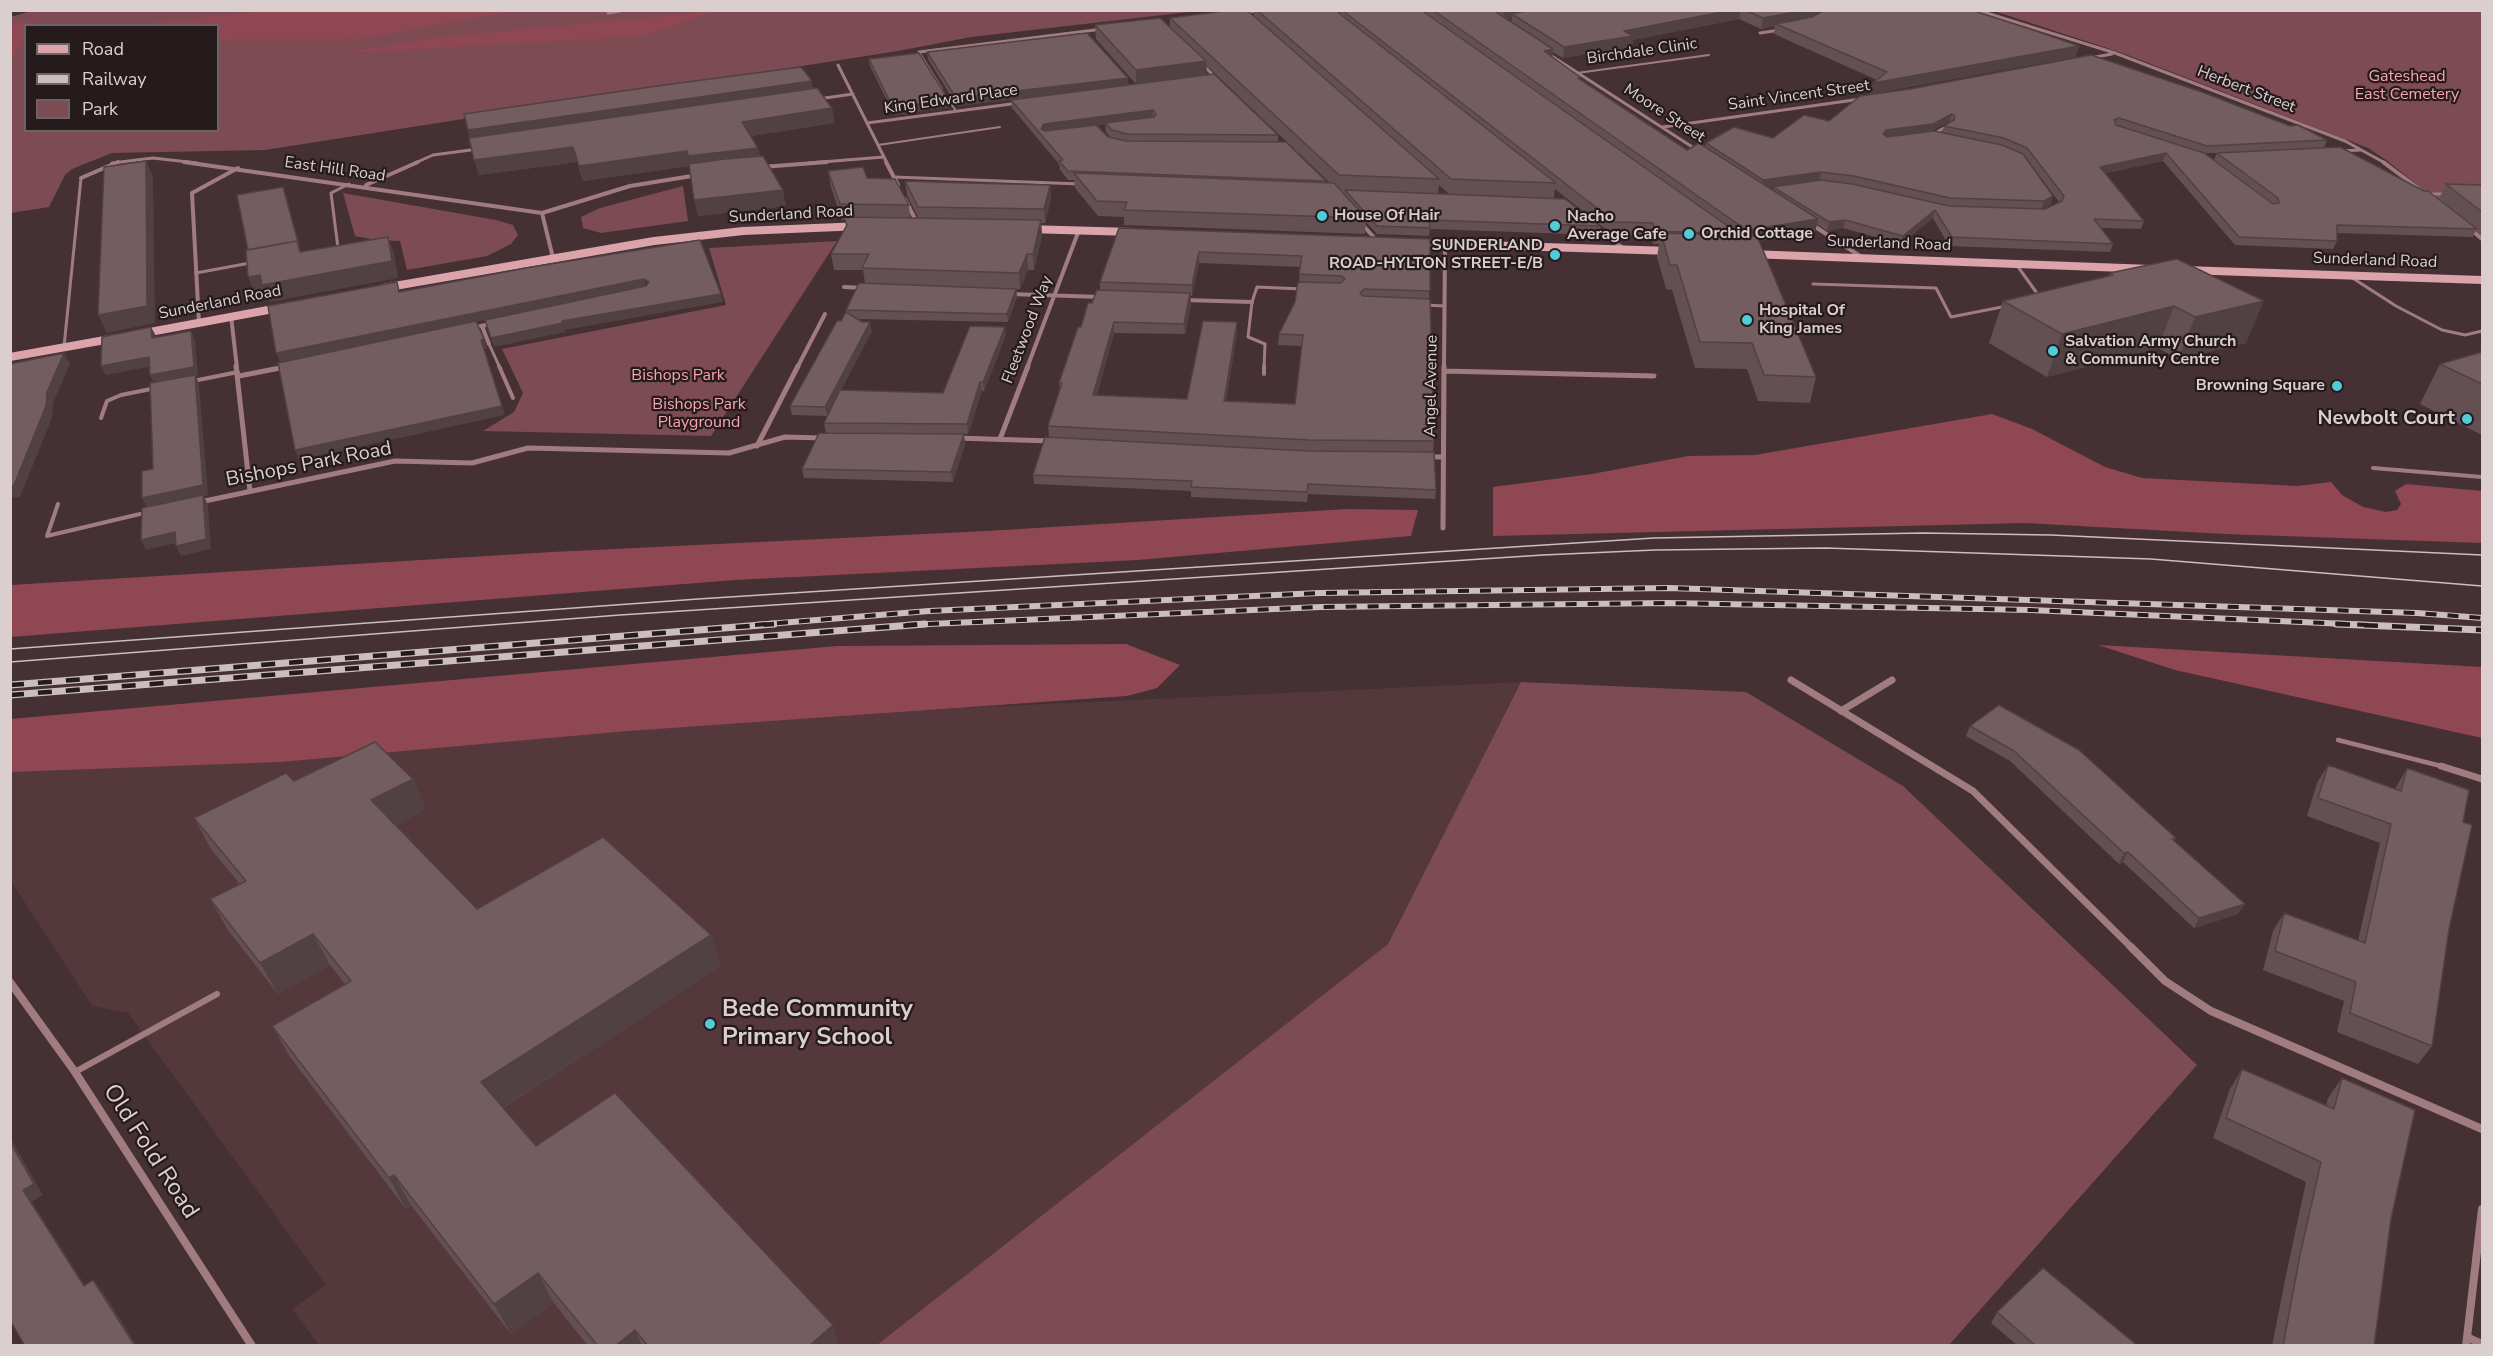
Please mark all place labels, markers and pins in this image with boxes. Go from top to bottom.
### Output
place label: House Of Hair [1334,206,1440,226]
place label: Nacho Average Cafe [1567,207,1667,245]
marker: House Of Hair [1315,209,1329,223]
marker: Nacho Average Cafe [1548,219,1562,233]
place label: Orchid Cottage [1701,224,1813,244]
marker: Orchid Cottage [1682,227,1696,241]
place label: SUNDERLAND ROAD-HYLTON STREET-E/B [1329,236,1543,274]
marker: SUNDERLAND ROAD-HYLTON STREET-E/B [1548,248,1562,262]
place label: Hospital Of King James [1759,301,1845,339]
marker: Hospital Of King James [1740,313,1754,327]
place label: Salvation Army Church & Community Centre [2065,332,2236,370]
marker: Salvation Army Church & Community Centre [2046,344,2060,358]
place label: Browning Square [2196,376,2325,396]
marker: Browning Square [2330,379,2344,393]
place label: Newbolt Court [2318,407,2455,431]
marker: Newbolt Court [2460,412,2474,426]
place label: Bede Community Primary School [722,996,913,1052]
marker: Bede Community Primary School [703,1017,717,1031]

